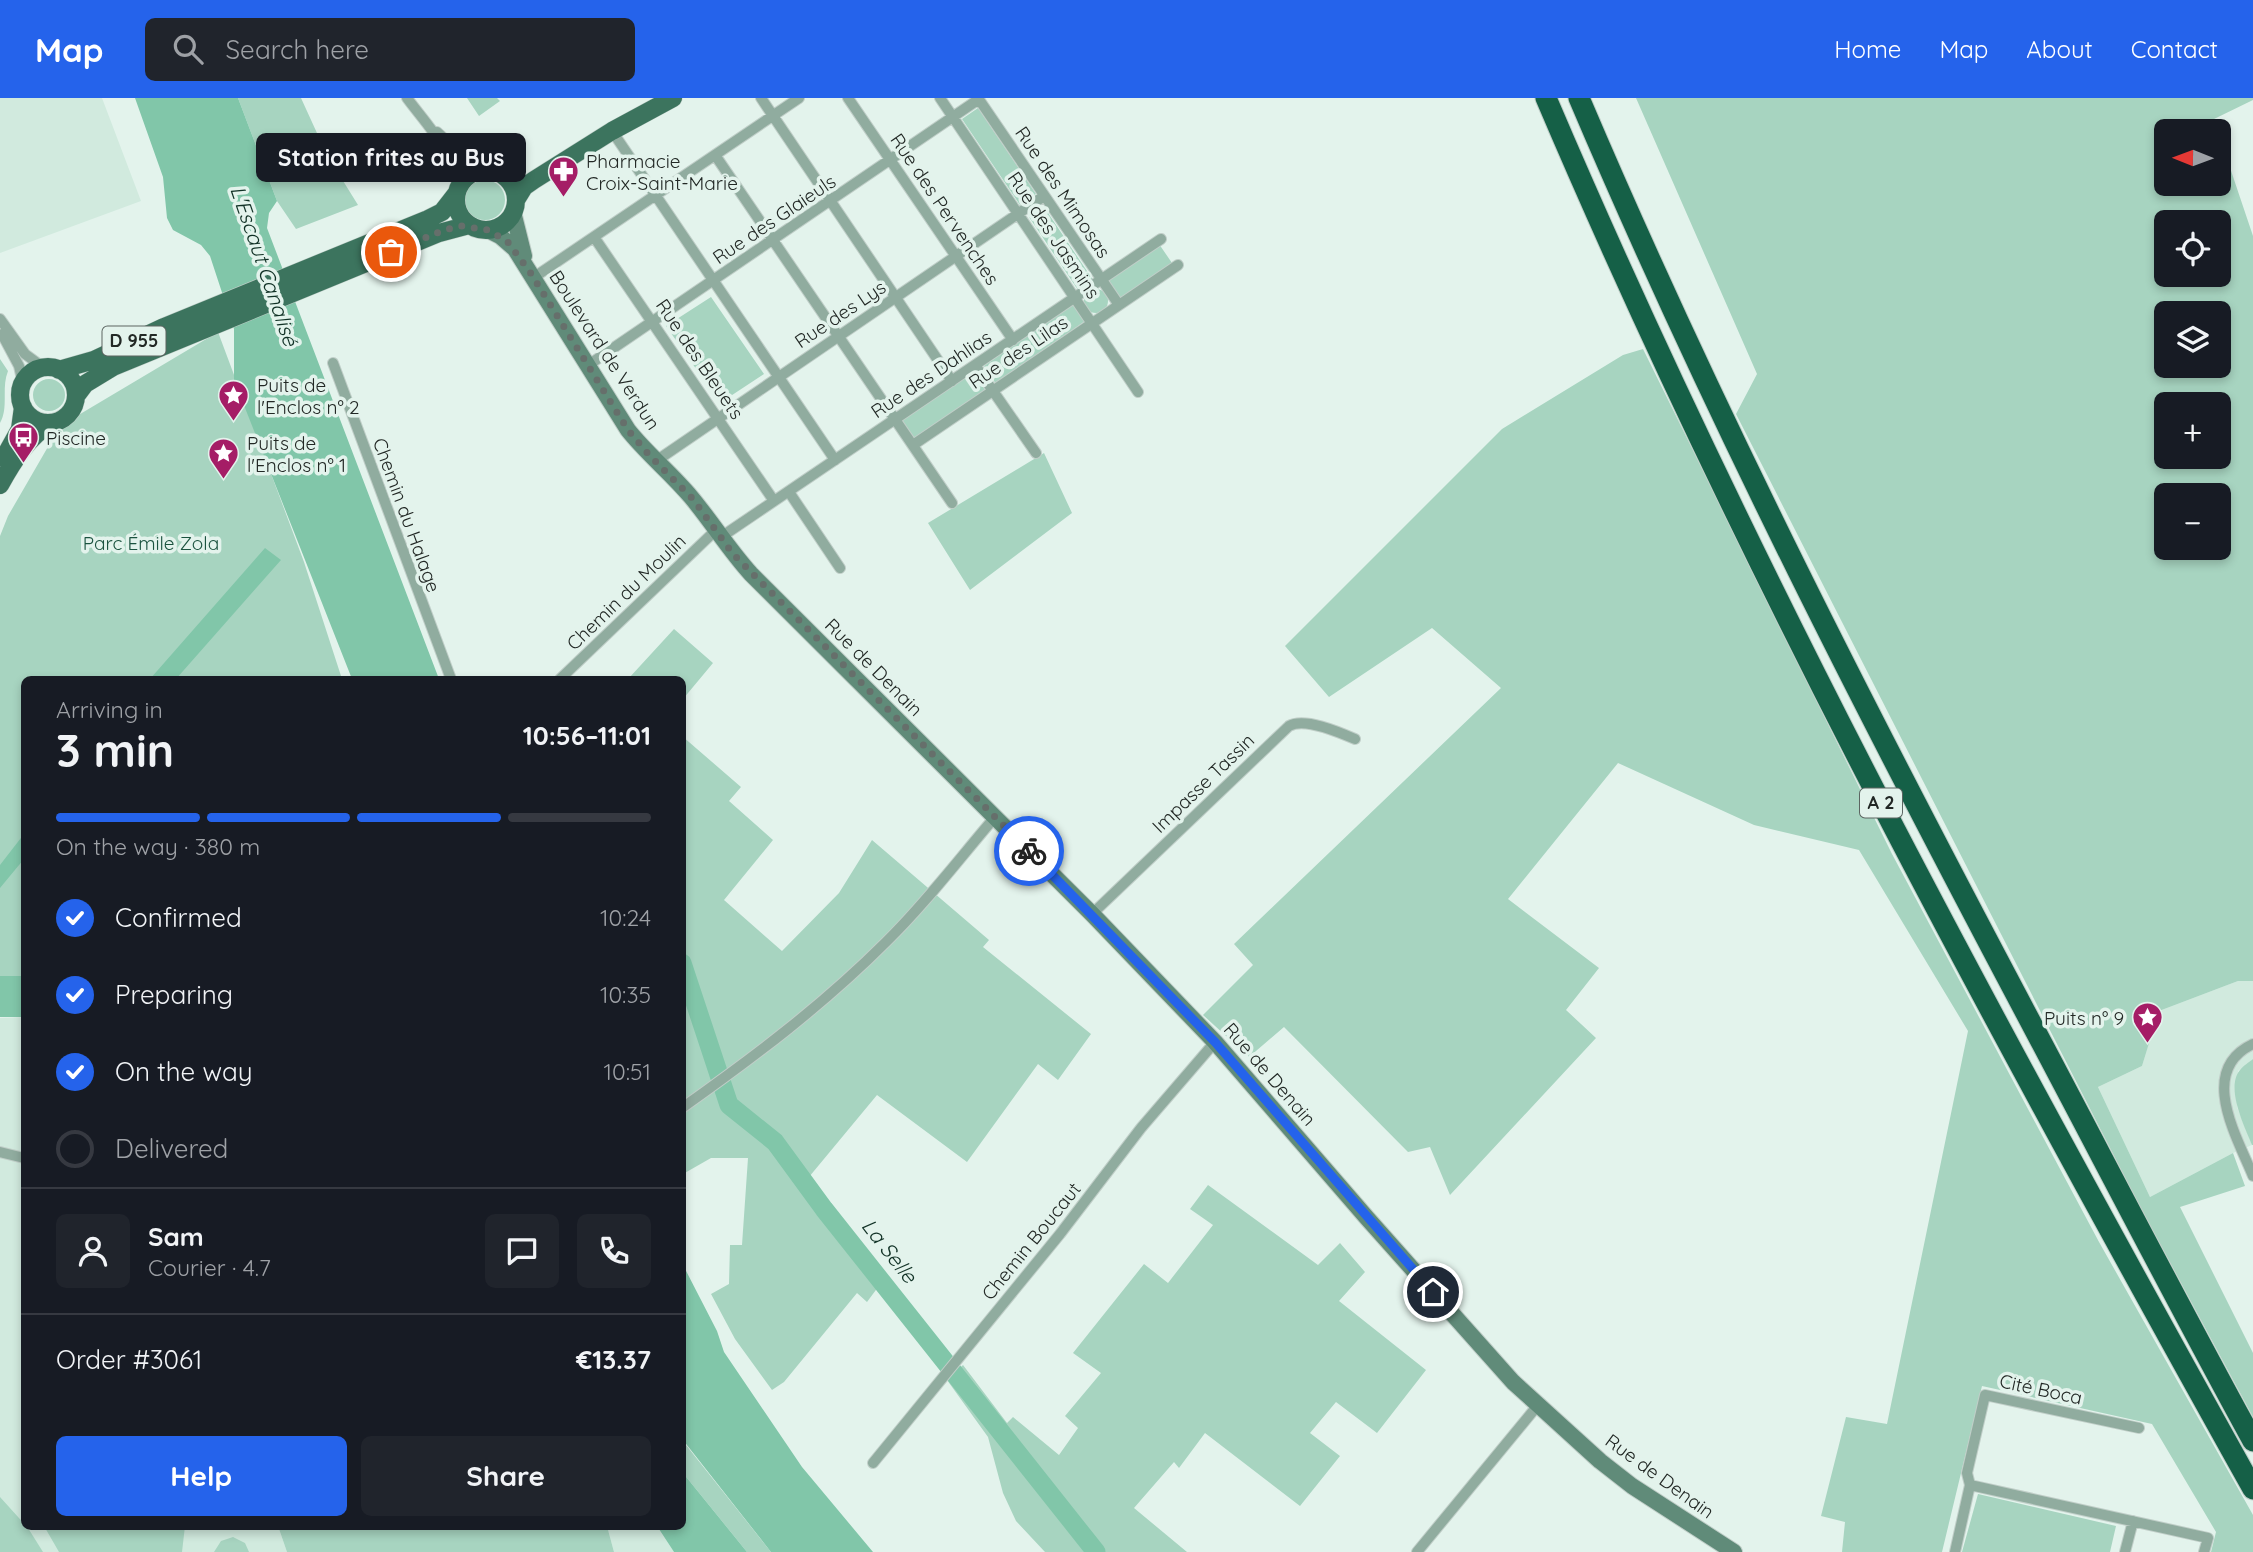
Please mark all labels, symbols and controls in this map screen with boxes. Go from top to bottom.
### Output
search box [145,18,635,81]
text: Map [35,29,103,70]
icon: search [169,30,207,68]
text: Search here [225,33,369,66]
text: Home [1834,34,1901,64]
text: Map [1939,34,1988,64]
text: About [2026,34,2093,64]
text: Contact [2131,34,2218,64]
north arrow [2154,119,2231,196]
map controls [2154,119,2231,560]
street label: Rue des Mimosas [1010,122,1116,262]
street label: Rue des Pervenches [885,129,1005,289]
callout: Station frites au Bus [256,133,526,182]
text: Station frites au Bus [278,143,504,172]
place label: Pharmacie Croix-Saint-Marie [586,149,738,195]
pharmacy icon: Pharmacie Croix-Saint-Marie [546,155,580,199]
street label: Rue des Jasmins [1003,167,1105,303]
street label: Rue des Glaieuls [708,169,840,269]
water label: L'Escaut Canalisé [225,182,305,350]
button: locate [2154,210,2231,287]
pin [361,222,421,282]
icon: bag [372,233,410,271]
street label: Boulevard de Verdun [544,266,666,434]
street label: Rue des Lys [790,275,890,353]
street label: Rue des Bleuets [651,294,749,424]
button: layers [2154,301,2231,378]
street label: Rue des Lilas [964,310,1072,394]
street label: Rue des Dahlias [866,325,996,423]
road number: D 955 [102,327,166,356]
place label: Puits de l'Enclos n° 2 [257,373,359,419]
place icon: Puits de l'Enclos n° 2 [217,379,251,423]
button: + [2154,392,2231,469]
bus stop icon: Piscine [6,421,40,465]
place label: Piscine [46,426,106,450]
place label: Puits de l'Enclos n° 1 [247,431,346,477]
street label: Chemin du Halage [368,434,446,596]
place icon: Puits de l'Enclos n° 1 [207,437,241,481]
button: − [2154,483,2231,560]
street label: Chemin du Moulin [561,529,691,655]
park label: Parc Émile Zola [83,531,219,555]
street label: Rue de Denain [820,613,928,721]
text: Arriving in [56,695,163,724]
text: 10:56–11:01 [523,719,651,752]
text: 3 min [56,721,174,779]
street label: Impasse Tassin [1147,728,1259,838]
road number: A 2 [1860,788,1902,818]
courier [994,816,1064,886]
text: On the way · 380 m [56,832,260,861]
icon: bike [1010,832,1048,870]
icon: check [56,899,94,937]
text: Confirmed [115,901,242,934]
text: 10:24 [600,903,651,932]
icon: check [56,976,94,1014]
text: Preparing [115,978,233,1011]
text: 10:35 [600,980,651,1009]
place icon: Puits n° 9 [2130,1001,2164,1045]
place label: Puits n° 9 [2044,1006,2124,1030]
street label: Rue de Denain [1219,1018,1321,1130]
icon: check [56,1053,94,1091]
text: On the way [115,1055,253,1088]
text: 10:51 [603,1057,651,1086]
text: Delivered [115,1132,228,1165]
street label: Chemin Boucaut [976,1177,1086,1305]
water label: La Selle [857,1213,924,1289]
button: person [56,1214,130,1288]
button: chat [485,1214,559,1288]
button: phone [577,1214,651,1288]
text: Sam [148,1220,204,1253]
text: Courier · 4.7 [148,1253,271,1282]
pin [1403,1262,1463,1322]
icon: home [1414,1273,1452,1311]
text: Order #3061 [56,1343,202,1376]
text: €13.37 [576,1343,651,1376]
street label: Cité Boca [1997,1369,2085,1409]
street label: Rue de Denain [1601,1428,1719,1524]
button: Help [56,1436,347,1516]
button: Share [361,1436,651,1516]

